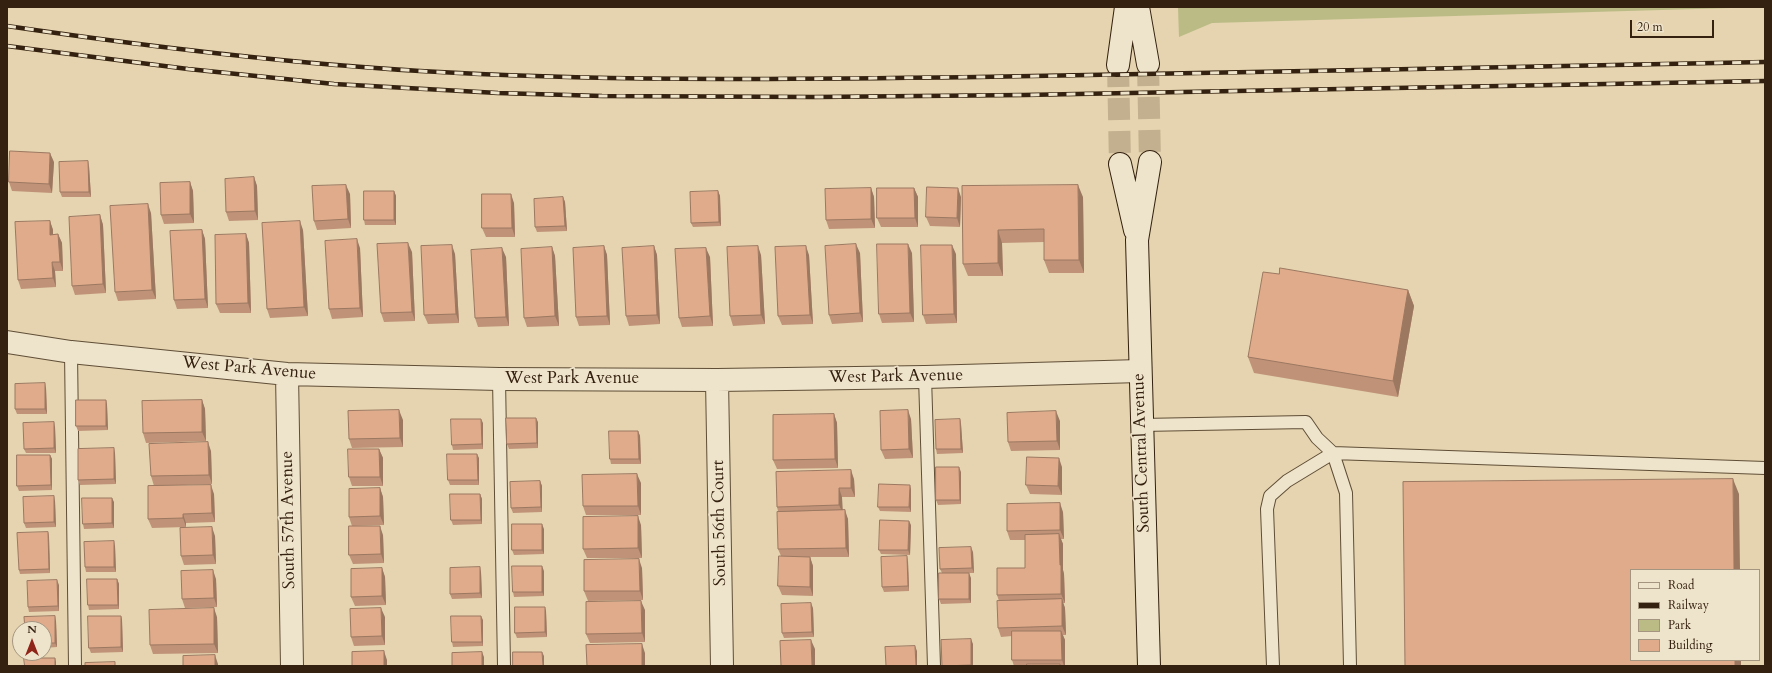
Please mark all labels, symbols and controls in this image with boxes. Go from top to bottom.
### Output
scale bar [1632,12,1716,38]
text: 20 m [1637,19,1663,35]
street label: West Park Avenue [181,353,317,385]
street label: West Park Avenue [829,366,963,388]
street label: West Park Avenue [505,369,639,389]
street label: South Central Avenue [1129,373,1155,533]
street label: South 57th Avenue [278,451,300,589]
street label: South 56th Court [709,460,731,586]
legend [1630,569,1760,661]
text: Road [1668,577,1694,593]
text: Railway [1668,597,1709,613]
text: Park [1668,617,1691,633]
north arrow [12,621,52,661]
text: N [27,622,37,637]
text: Building [1668,637,1712,653]

